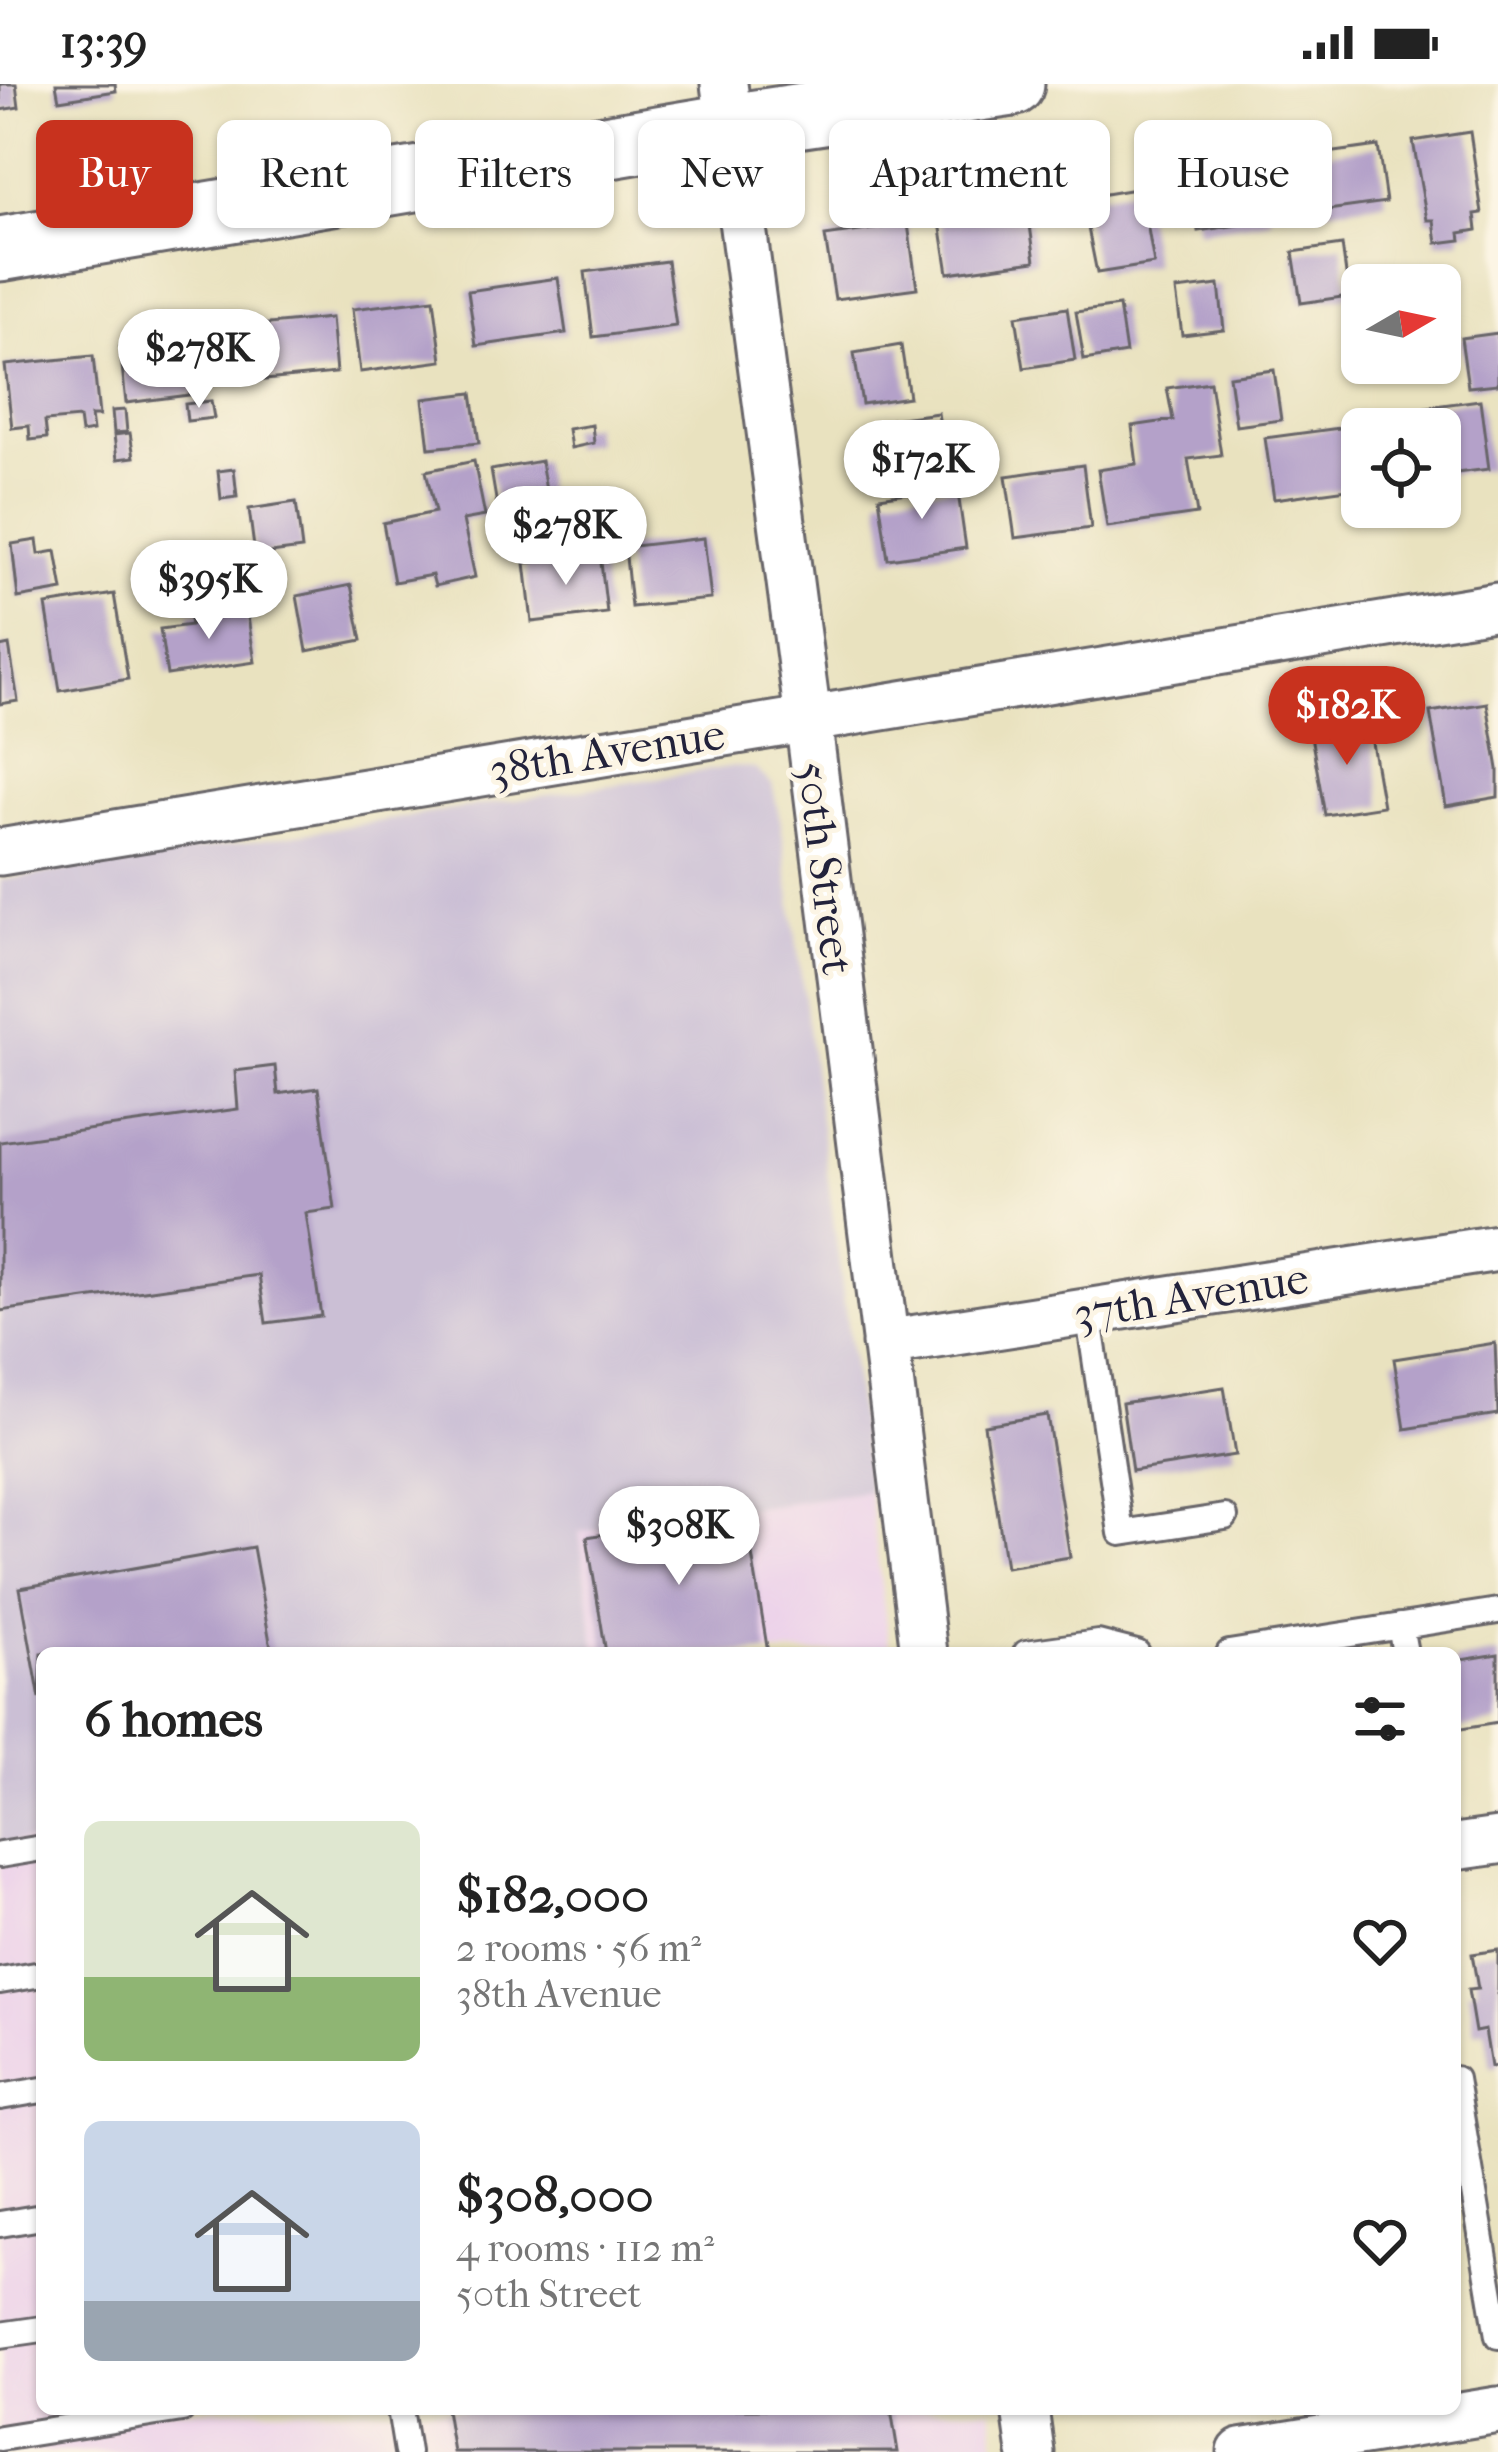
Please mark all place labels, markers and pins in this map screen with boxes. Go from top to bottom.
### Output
pin: $278K [115,309,283,411]
pin: $172K [838,420,1006,522]
pin: $278K [482,486,650,588]
pin: $395K [125,540,293,642]
pin: $182K [1263,666,1431,768]
pin: $308K [595,1486,763,1588]

